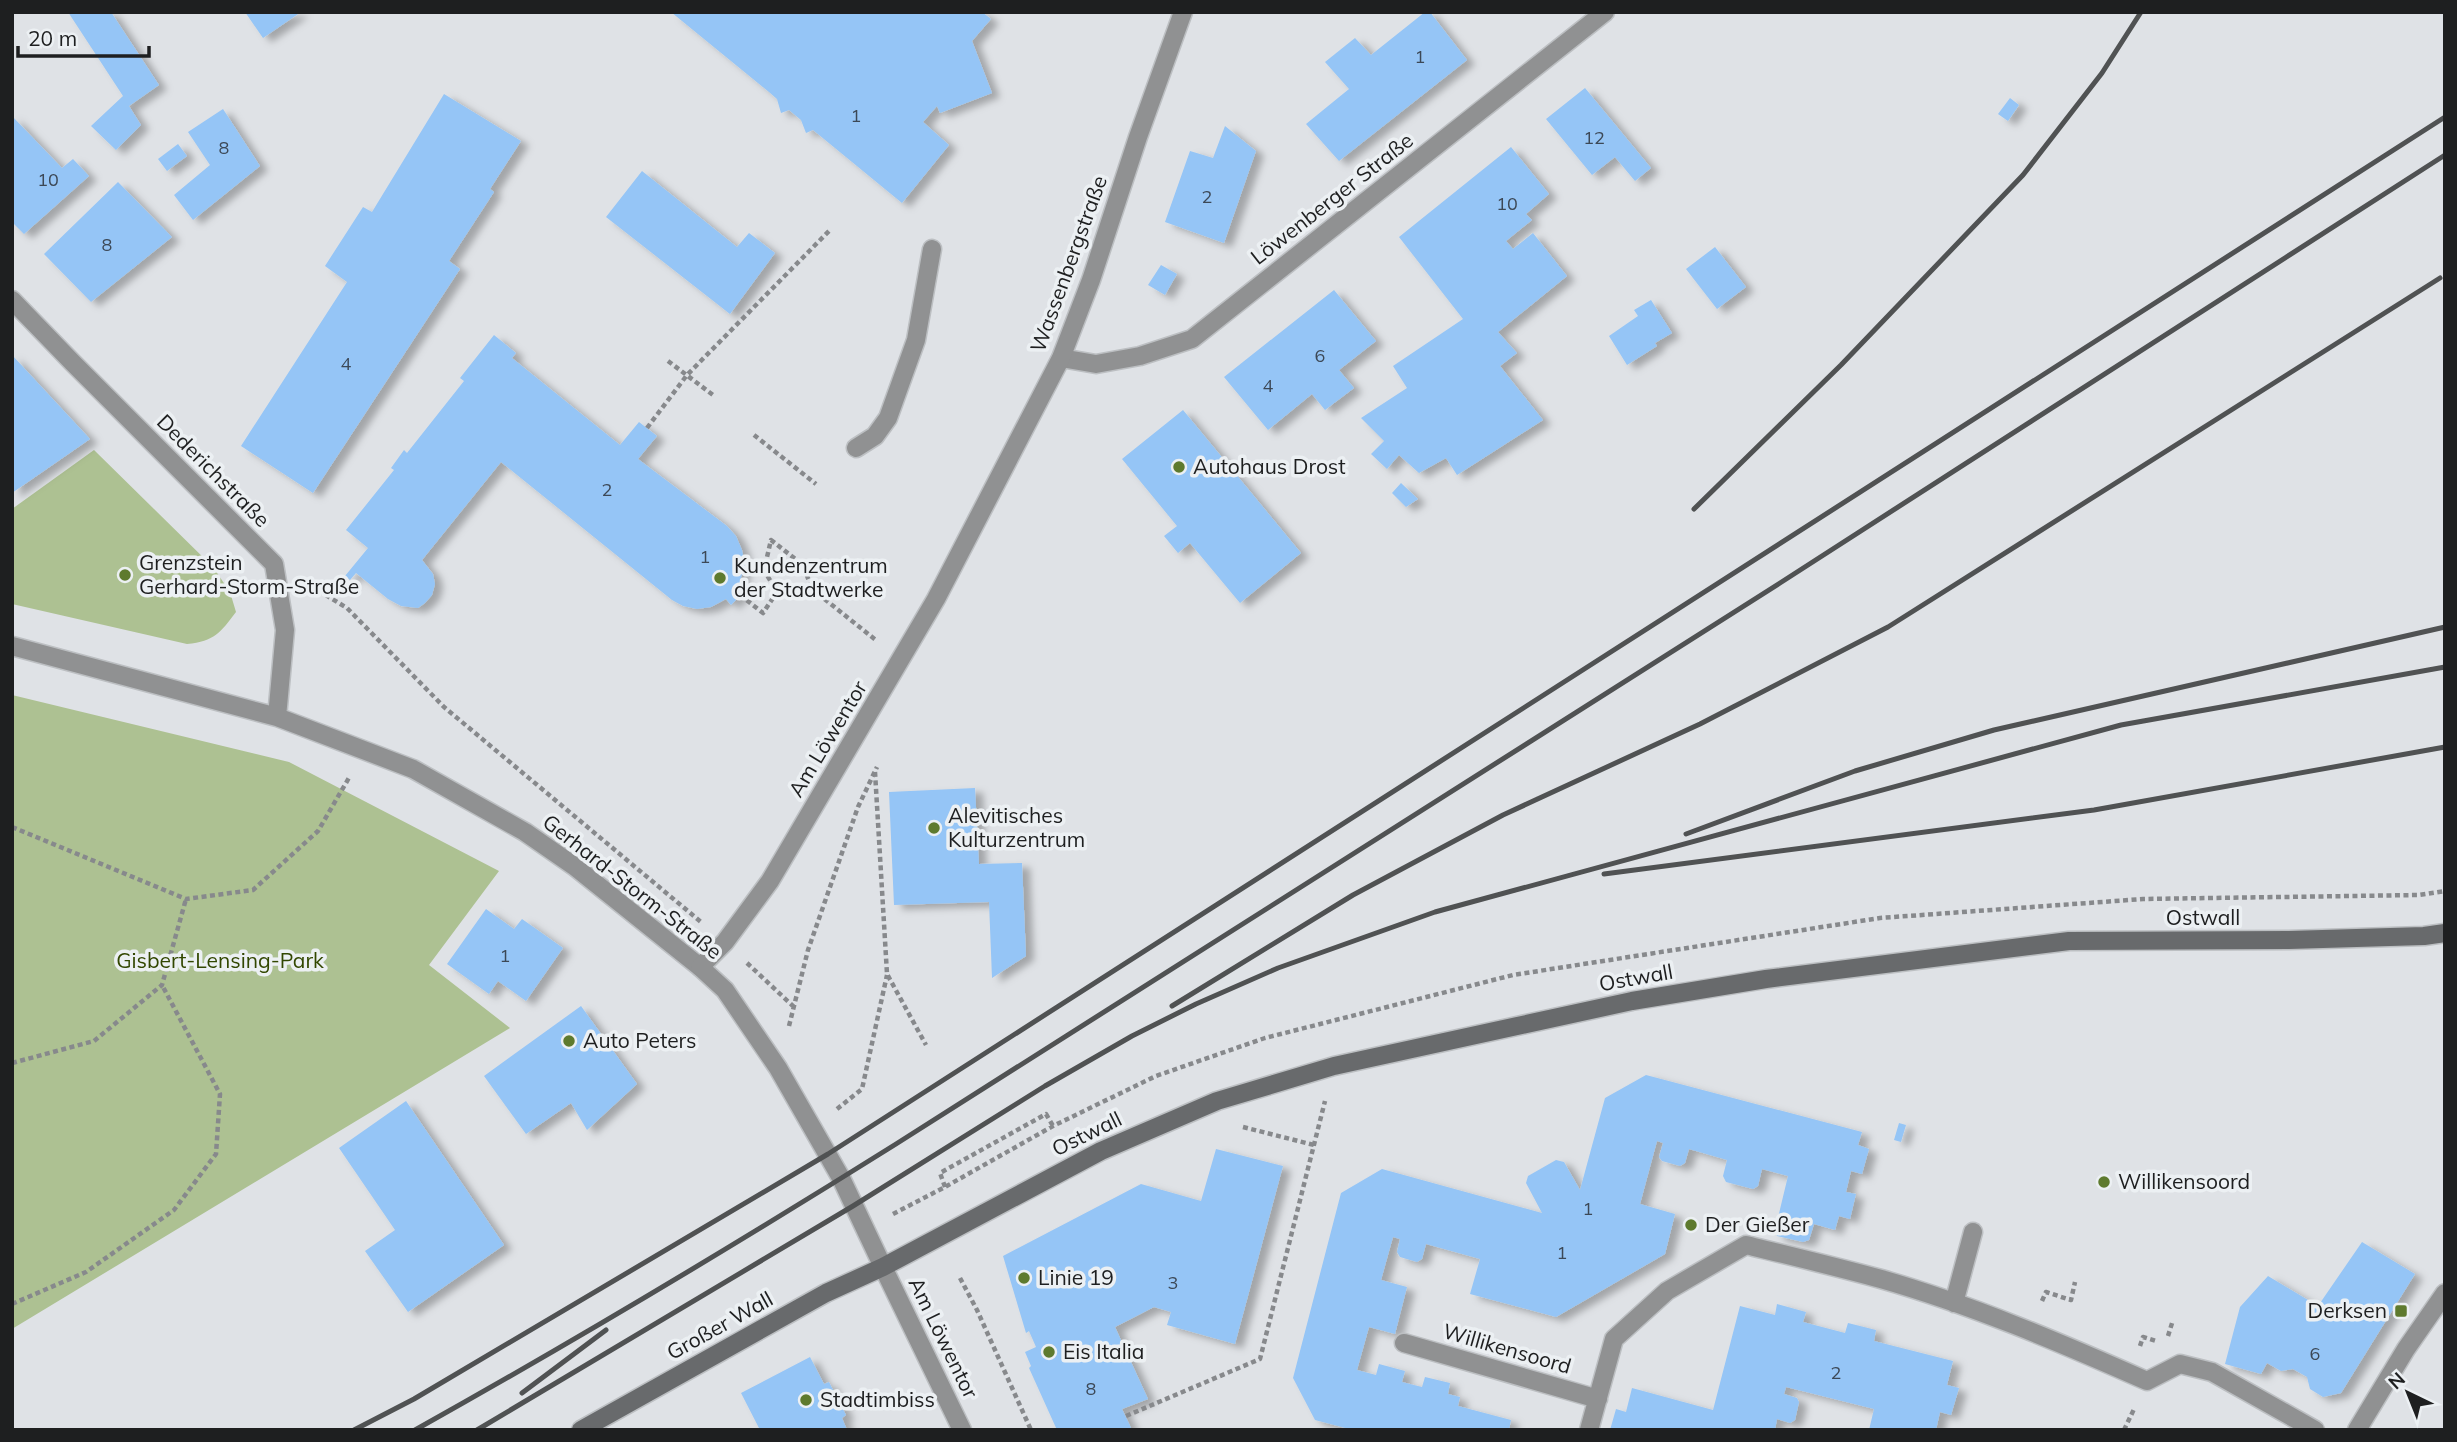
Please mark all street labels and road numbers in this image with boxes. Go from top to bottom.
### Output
street label: Löwenberger Straße [1245,127,1418,270]
street label: Wassenbergstraße [1024,172,1112,356]
street label: Dederichstraße [152,408,276,532]
street label: Am Löwentor [782,675,872,801]
street label: Gerhard-Storm-Straße [538,808,727,964]
street label: Ostwall [2166,904,2240,930]
street label: Ostwall [1597,958,1675,996]
street label: Ostwall [1047,1105,1126,1161]
street label: Am Löwentor [903,1273,985,1403]
street label: Großer Wall [662,1285,777,1365]
street label: Willikensoord [1440,1317,1574,1379]

